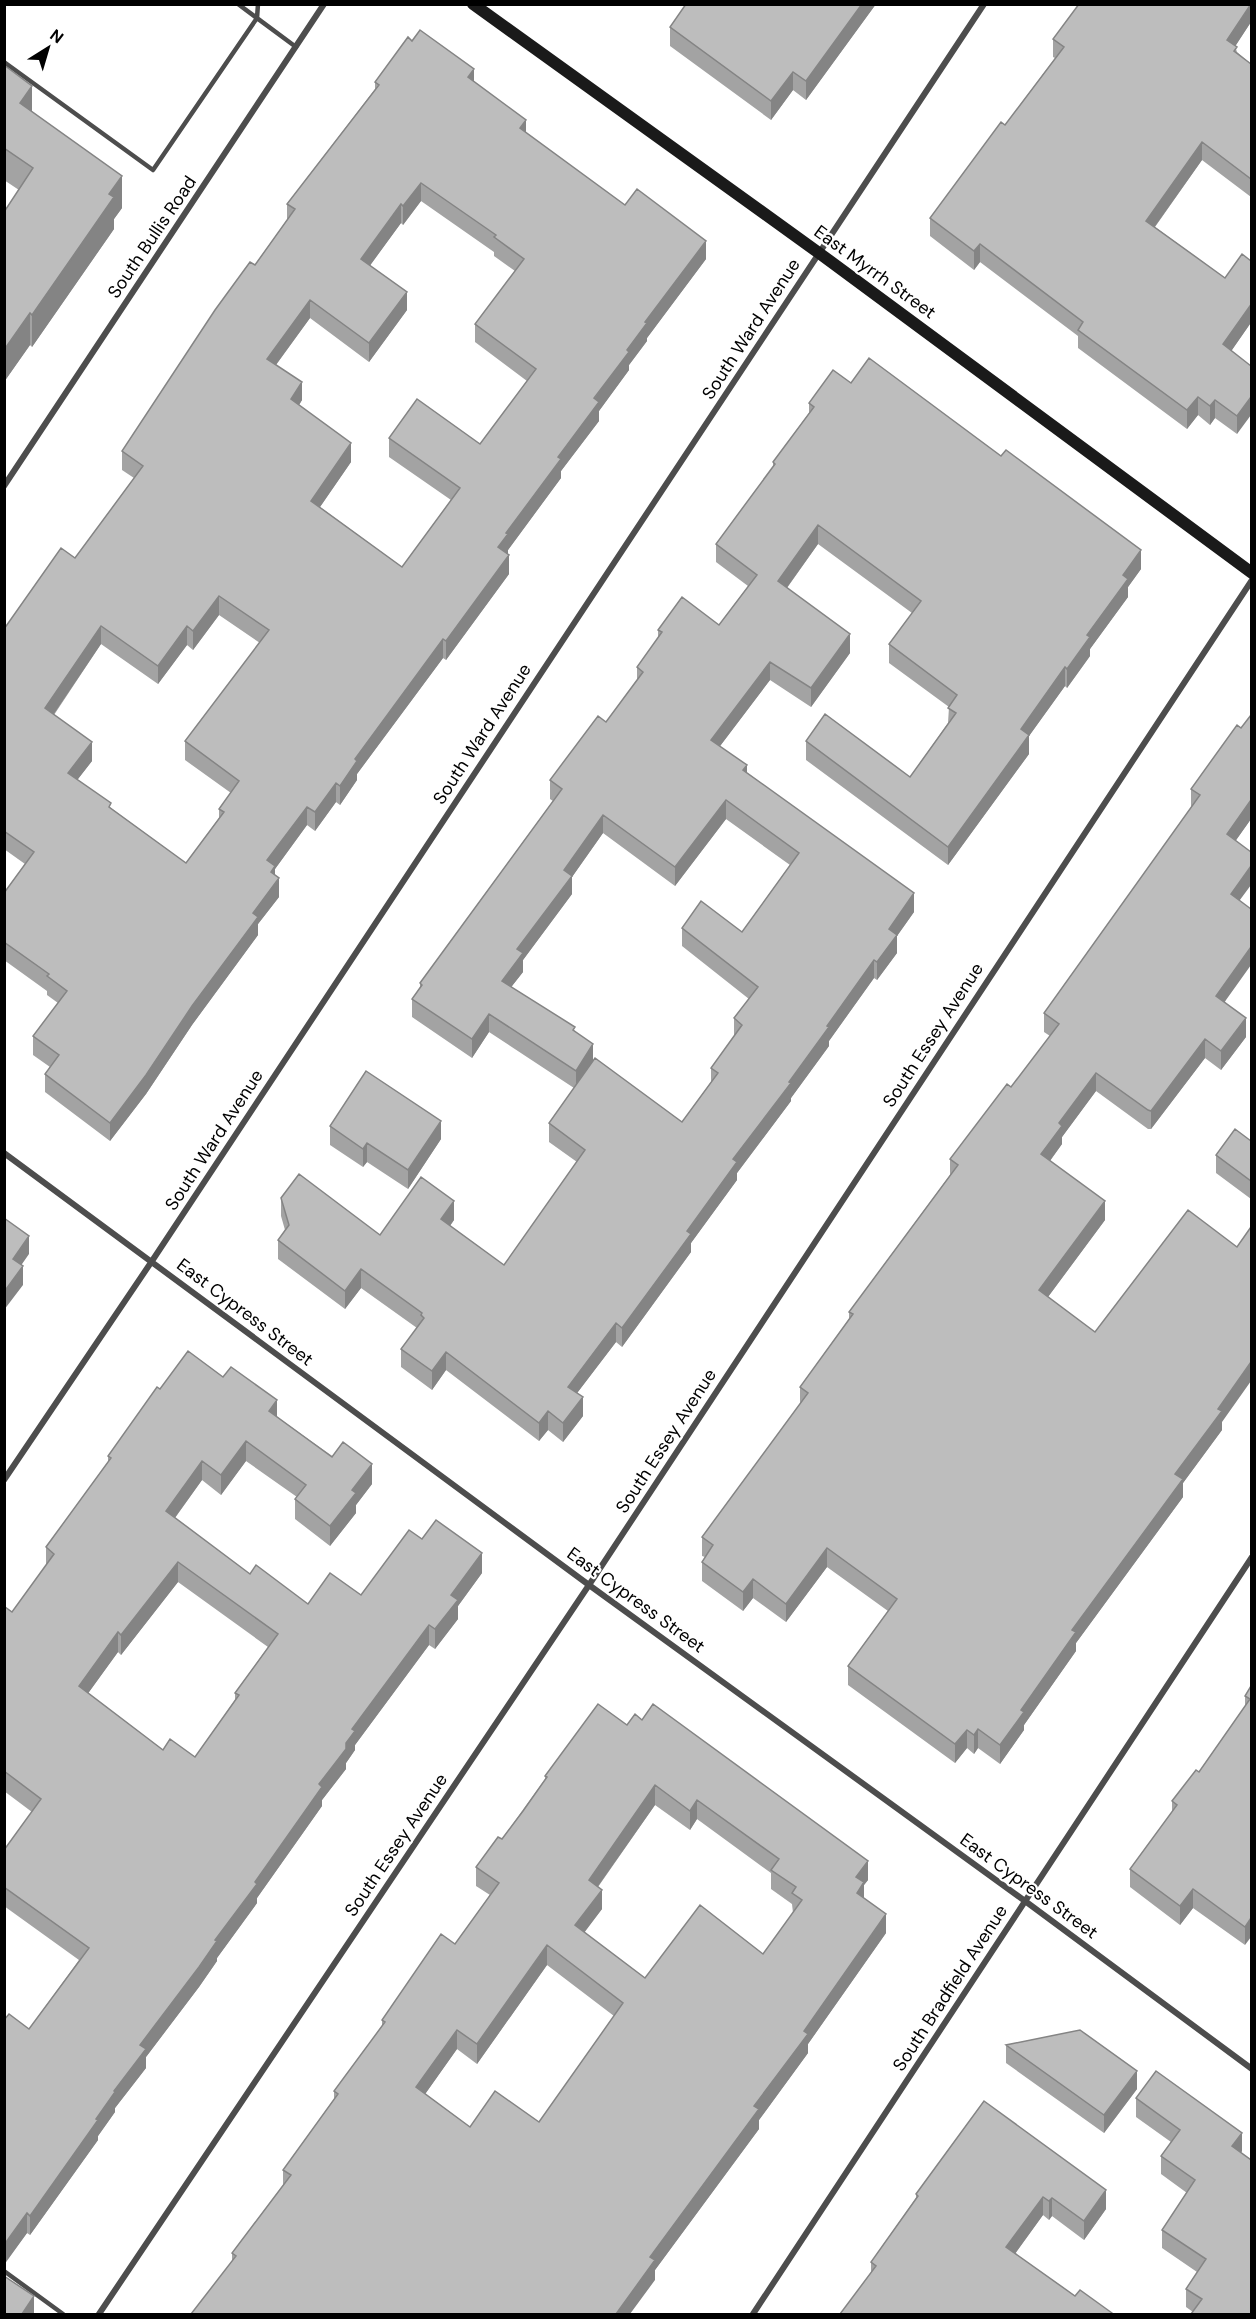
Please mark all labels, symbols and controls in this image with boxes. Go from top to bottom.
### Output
north arrow [18,18,78,78]
text: N [46,25,68,48]
street label: South Bullis Road [102,171,202,303]
street label: East Myrrh Street [809,220,941,324]
street label: South Ward Avenue [696,254,806,404]
street label: South Ward Avenue [427,659,537,809]
street label: South Essey Avenue [877,958,989,1112]
street label: South Ward Avenue [159,1065,269,1215]
street label: East Cypress Street [172,1253,318,1371]
street label: South Essey Avenue [610,1364,722,1518]
street label: East Cypress Street [562,1542,710,1658]
street label: South Essey Avenue [339,1769,453,1921]
street label: East Cypress Street [955,1828,1103,1944]
street label: South Bradfield Avenue [887,1900,1013,2076]

